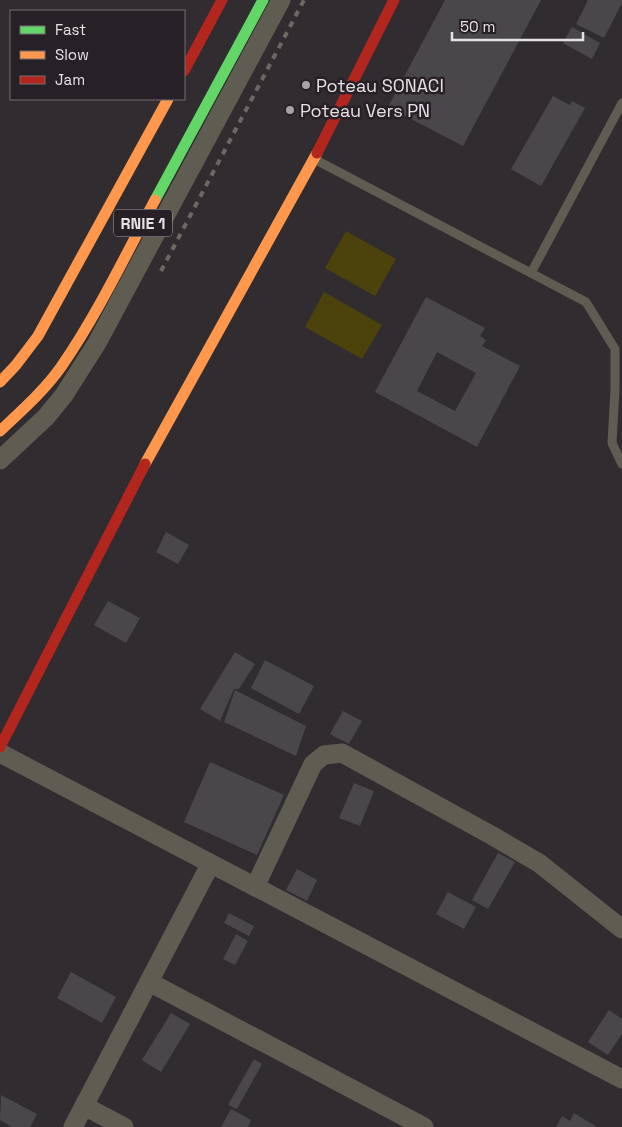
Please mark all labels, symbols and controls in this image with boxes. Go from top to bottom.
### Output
legend [10,10,185,100]
scale bar [452,10,583,42]
text: 50 m [460,17,495,36]
text: Fast [55,20,86,39]
text: Slow [55,45,89,64]
text: Jam [55,70,85,89]
place label: Poteau SONACI [316,74,444,97]
marker: Poteau SONACI [300,79,312,91]
place label: Poteau Vers PN [300,99,430,122]
marker: Poteau Vers PN [284,104,296,116]
road number: RNIE 1 [114,210,172,237]

